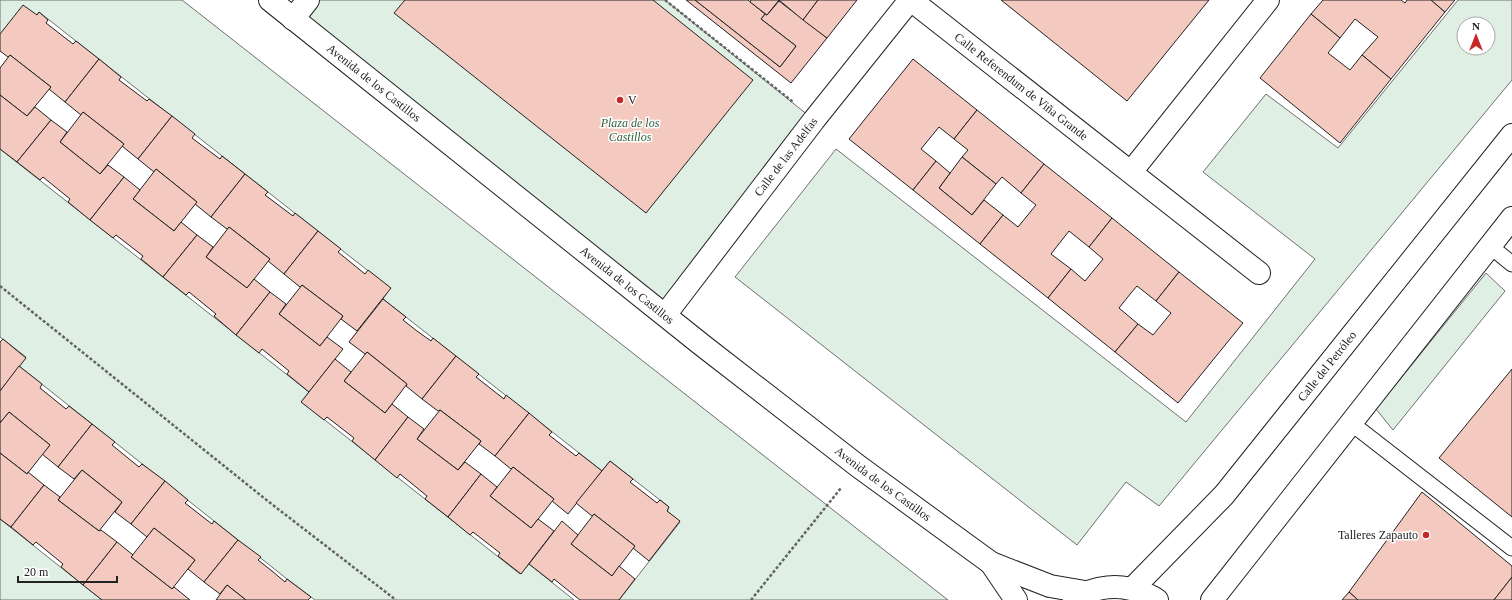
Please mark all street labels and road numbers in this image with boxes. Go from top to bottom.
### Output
street label: Calle Referendum de Viña Grande [952,30,1091,143]
street label: Avenida de los Castillos [324,41,424,125]
street label: Calle de las Adelfas [751,114,821,199]
street label: Avenida de los Castillos [577,243,677,327]
street label: Calle del Petróleo [1295,328,1359,404]
street label: Avenida de los Castillos [832,444,934,524]

